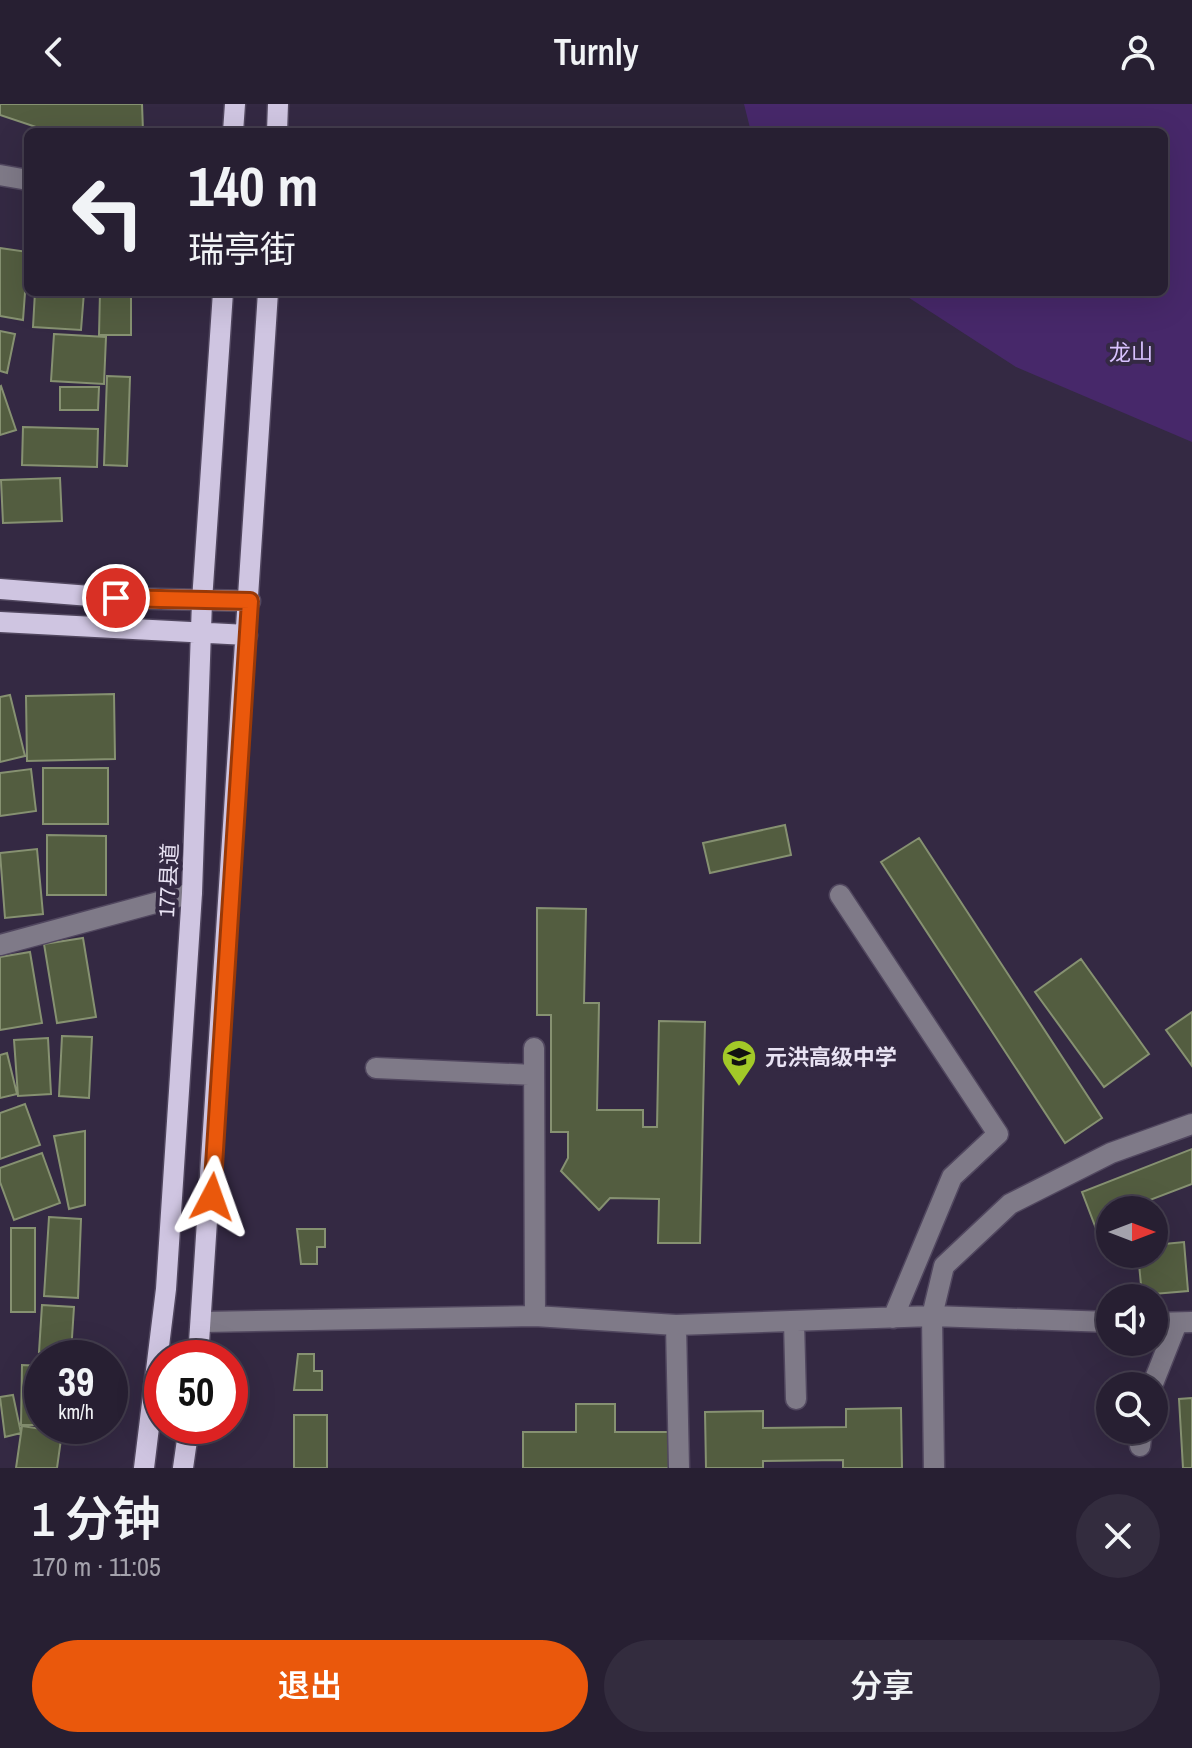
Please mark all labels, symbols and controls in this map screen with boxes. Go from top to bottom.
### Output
text: Turnly [553,28,639,76]
icon: back [32,30,76,74]
icon: person [1116,30,1160,74]
text: 140 m [188,148,318,223]
icon: left [56,160,160,264]
text: 瑞亭街 [188,225,296,273]
park label: 龙山 [1109,337,1153,367]
pin [82,564,150,632]
icon: arrive [94,576,138,620]
street label: 177县道 [151,842,185,918]
school or university icon: 元洪高级中学 [720,1038,758,1088]
place label: 元洪高级中学 [765,1042,897,1072]
position arrow [170,1155,254,1239]
north arrow [1096,1196,1168,1268]
map controls [1096,1196,1168,1444]
button: sound [1096,1284,1168,1356]
speed limit sign: 50 [144,1340,248,1444]
text: 39 [58,1355,94,1408]
button: search [1096,1372,1168,1444]
text: km/h [58,1398,94,1425]
text: 1 分钟 [32,1486,161,1551]
button: close [1076,1494,1160,1578]
text: 170 m · 11:05 [32,1549,161,1584]
button: 退出 [32,1640,588,1732]
button: 分享 [604,1640,1160,1732]

